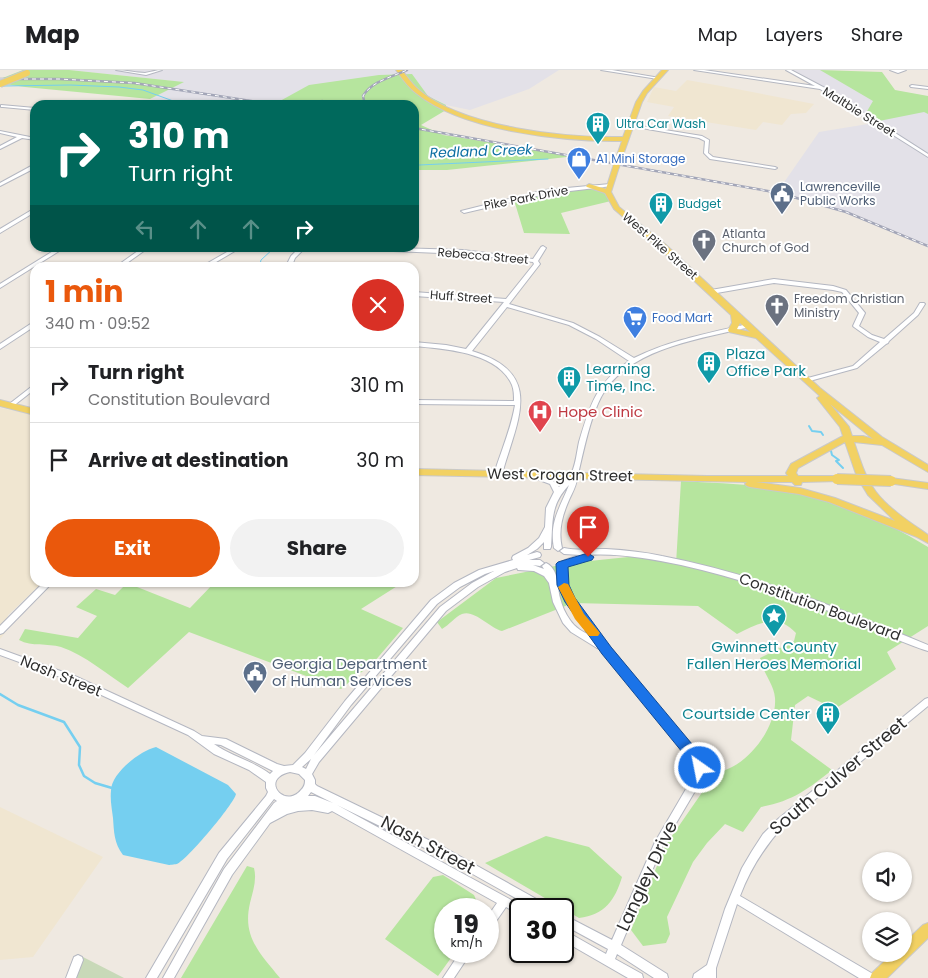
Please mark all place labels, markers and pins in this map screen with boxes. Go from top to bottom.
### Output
building icon: Ultra Car Wash [585,111,611,145]
place label: Ultra Car Wash [616,115,706,132]
shop icon: A1 Mini Storage [566,146,592,180]
place label: A1 Mini Storage [596,150,686,167]
place label: Lawrenceville Public Works [800,178,881,209]
public building icon: Lawrenceville Public Works [769,181,795,215]
building icon: Budget [648,191,674,225]
place label: Budget [678,195,721,212]
place label: Atlanta Church of God [722,225,809,256]
church icon: Atlanta Church of God [691,228,717,262]
place label: Freedom Christian Ministry [794,290,905,321]
church icon: Freedom Christian Ministry [764,293,790,327]
supermarket icon: Food Mart [622,305,648,339]
place label: Food Mart [652,309,712,326]
place label: Plaza Office Park [726,343,806,381]
building icon: Plaza Office Park [696,350,722,384]
place label: Learning Time, Inc. [586,358,655,396]
building icon: Learning Time, Inc. [556,365,582,399]
hospital icon: Hope Clinic [527,399,553,433]
place label: Hope Clinic [558,401,643,422]
pin [567,506,609,557]
place icon: Gwinnett County Fallen Heroes Memorial [761,603,787,637]
place label: Gwinnett County Fallen Heroes Memorial [687,636,861,674]
place label: Georgia Department of Human Services [272,653,427,691]
public building icon: Georgia Department of Human Services [242,660,268,694]
building icon: Courtside Center [815,701,841,735]
place label: Courtside Center [682,703,810,724]

